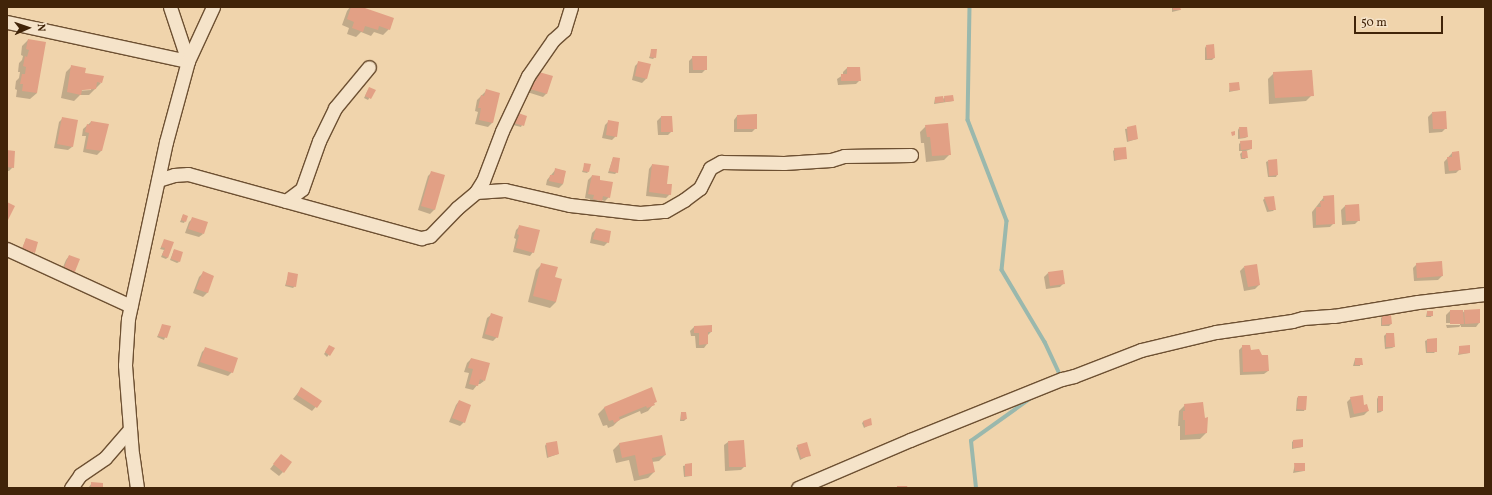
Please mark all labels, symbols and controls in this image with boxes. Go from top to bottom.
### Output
north arrow [8,8,48,48]
scale bar [1356,8,1445,34]
text: 50 m [1361,15,1387,31]
text: N [33,23,48,32]

